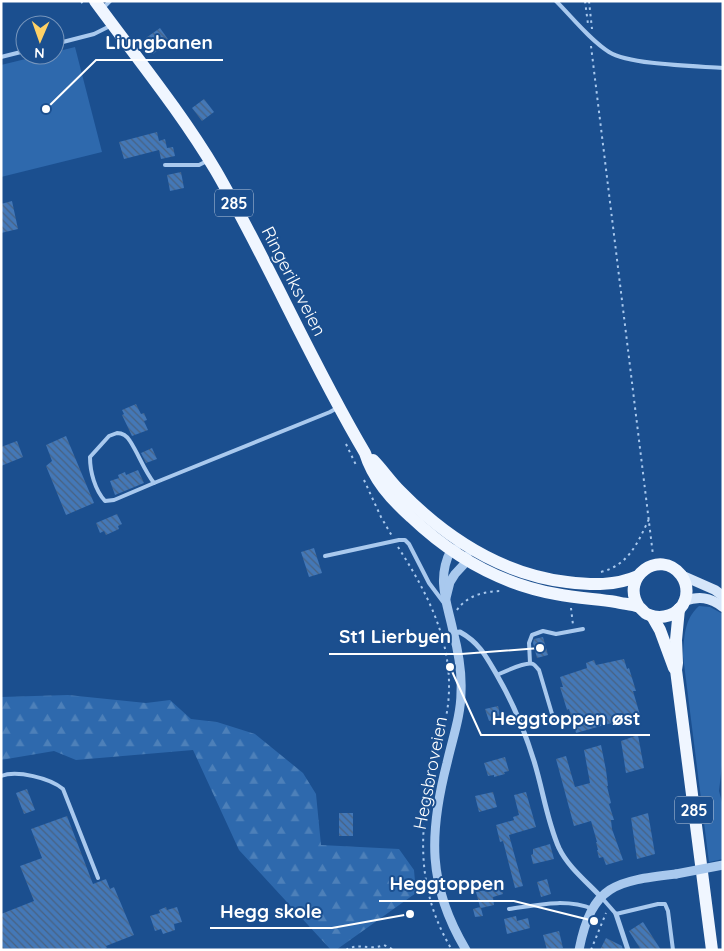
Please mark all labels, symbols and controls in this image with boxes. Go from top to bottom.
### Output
north arrow [15,15,65,65]
callout: Liungbanen [96,26,223,60]
text: Liungbanen [105,30,213,54]
text: N [34,44,45,62]
road number: 285 [215,190,253,217]
street label: Ringeriksveien [256,222,332,340]
callout: St1 Lierbyen [329,620,461,654]
text: St1 Lierbyen [339,624,451,648]
callout: Heggtoppen øst [481,701,650,735]
text: Heggtoppen øst [491,706,641,730]
street label: Hegsbroveien [408,714,452,832]
road number: 285 [675,796,713,824]
callout: Heggtoppen [379,867,514,901]
text: Heggtoppen [390,871,504,895]
callout: Hegg skole [210,894,332,928]
text: Hegg skole [220,899,322,923]

